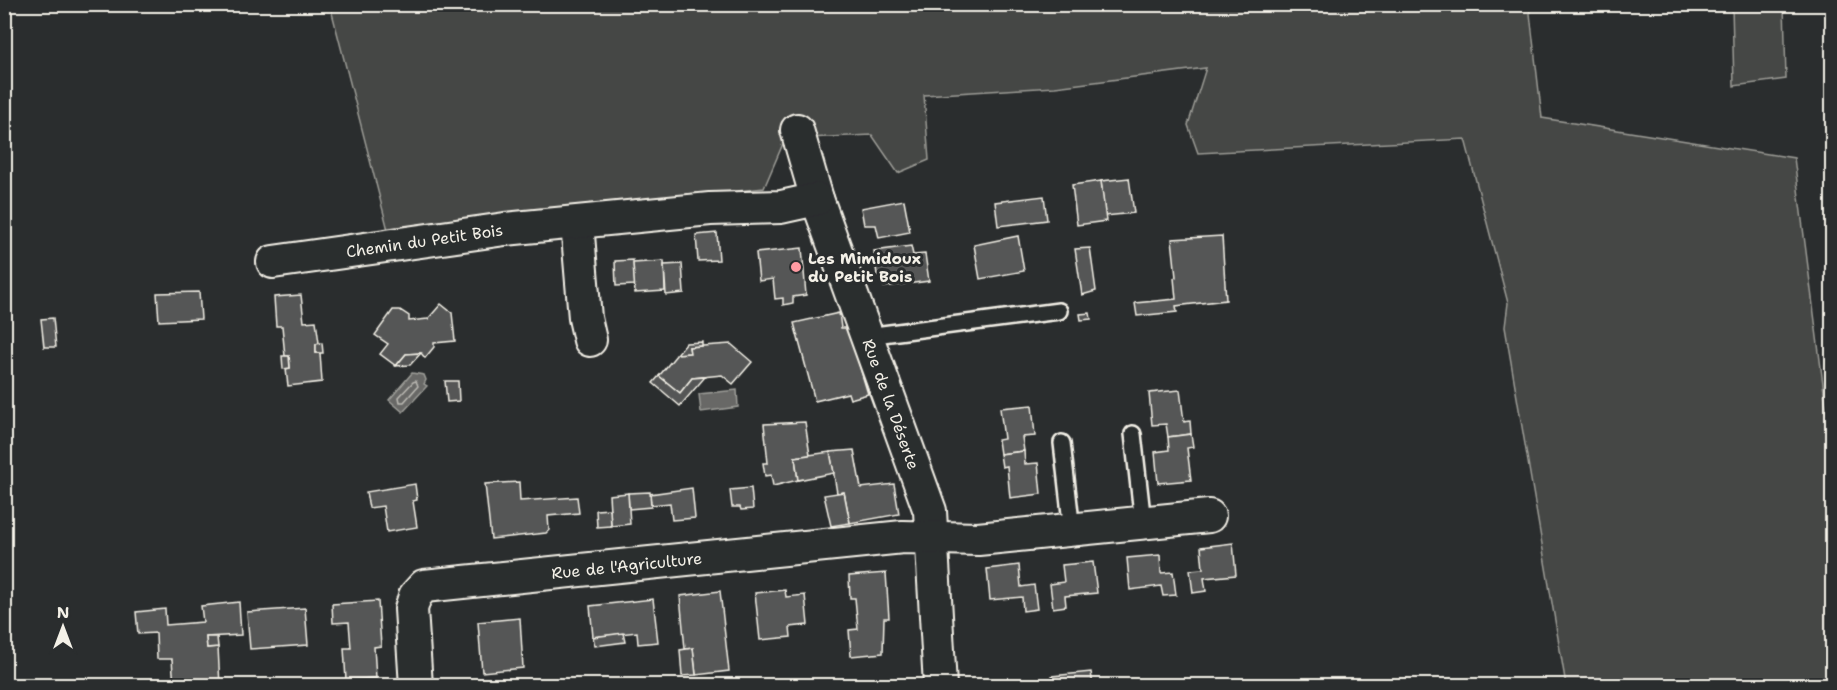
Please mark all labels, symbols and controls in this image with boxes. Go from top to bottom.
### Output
street label: Chemin du Petit Bois [345,219,504,262]
place label: Les Mimidoux du Petit Bois [808,248,921,287]
marker: Les Mimidoux du Petit Bois [789,260,803,274]
street label: Rue de la Déserte [858,336,925,472]
street label: Rue de l'Agriculture [550,547,703,583]
north arrow [33,597,93,657]
text: N [57,602,69,623]

